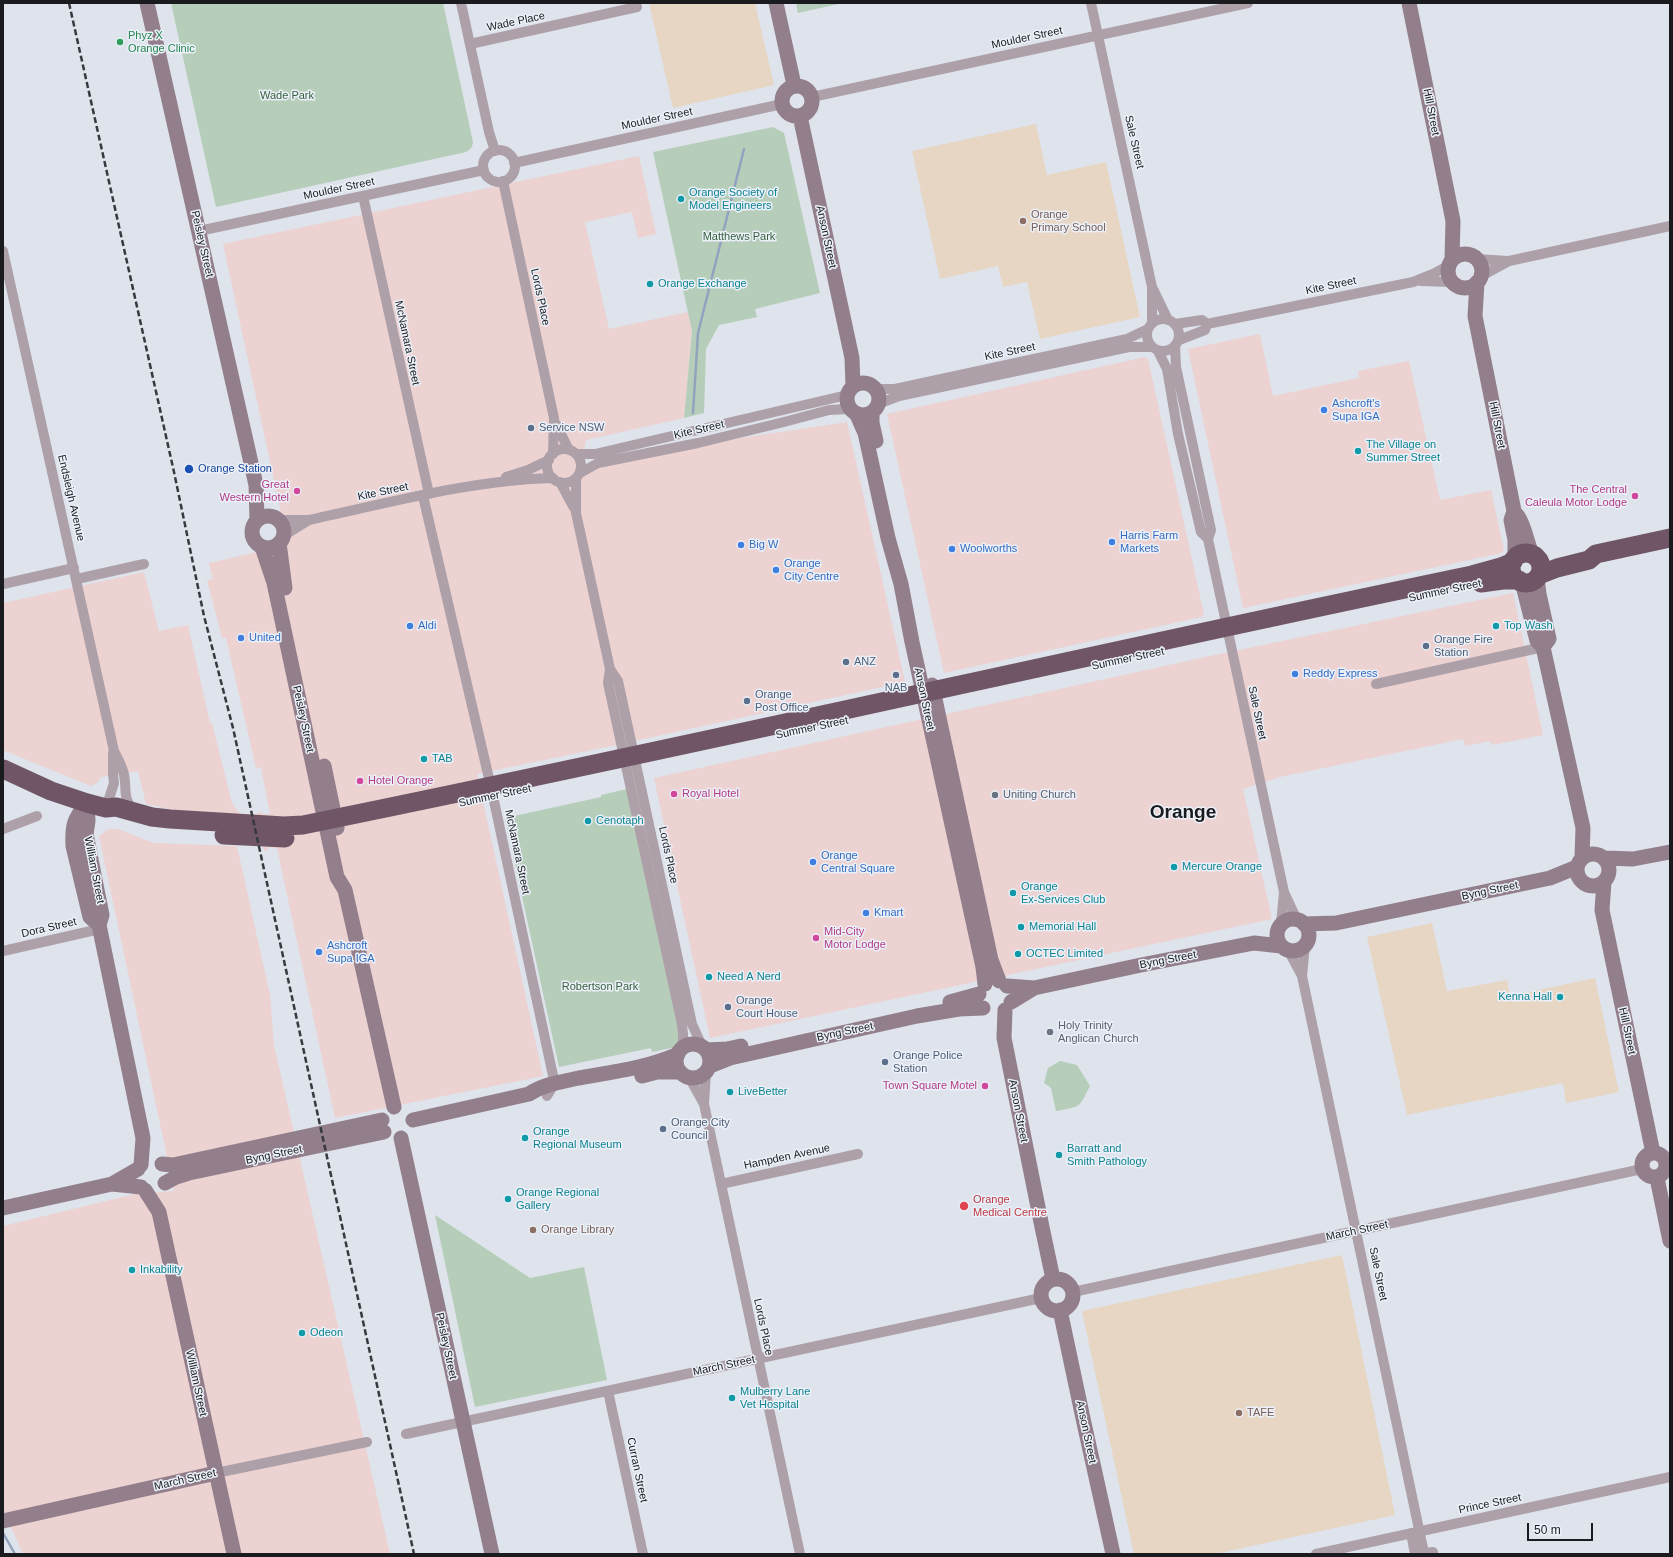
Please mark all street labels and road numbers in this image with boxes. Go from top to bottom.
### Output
street label: Wade Place [486,9,546,35]
street label: Moulder Street [990,24,1064,52]
street label: Hill Street [1420,87,1442,137]
street label: Moulder Street [620,105,694,133]
street label: Sale Street [1121,114,1147,170]
street label: Moulder Street [302,175,376,203]
street label: Anson Street [813,205,839,269]
street label: Peisley Street [188,209,216,279]
street label: Lords Place [528,267,552,327]
street label: Kite Street [1305,274,1357,298]
street label: McNamara Street [392,299,422,387]
street label: Kite Street [984,340,1036,364]
street label: Hill Street [1486,400,1508,450]
street label: Kite Street [672,418,726,442]
street label: Endsleigh Avenue [55,453,87,543]
street label: Kite Street [357,480,409,504]
street label: Summer Street [1407,577,1483,605]
street label: Summer Street [1090,645,1166,673]
street label: Anson Street [911,667,937,731]
street label: Peisley Street [289,684,317,754]
street label: Sale Street [1245,685,1269,741]
street label: Summer Street [774,714,850,742]
street label: Summer Street [457,782,533,810]
street label: McNamara Street [502,808,532,896]
street label: Lords Place [656,825,680,885]
street label: William Street [81,835,107,905]
street label: Byng Street [1461,879,1519,903]
street label: Dora Street [20,915,78,941]
street label: Byng Street [1139,948,1197,972]
street label: Hill Street [1616,1006,1638,1056]
street label: Byng Street [816,1020,874,1044]
street label: Anson Street [1005,1079,1031,1143]
street label: Hampden Avenue [743,1141,831,1173]
street label: Byng Street [245,1143,303,1167]
street label: March Street [1325,1218,1389,1244]
street label: Sale Street [1366,1246,1390,1302]
street label: Lords Place [751,1297,775,1357]
street label: Peisley Street [432,1311,460,1381]
street label: William Street [182,1348,210,1418]
street label: March Street [692,1353,756,1379]
street label: Anson Street [1073,1400,1099,1464]
street label: Curran Street [624,1436,650,1504]
street label: March Street [153,1466,217,1494]
street label: Prince Street [1458,1491,1522,1517]

